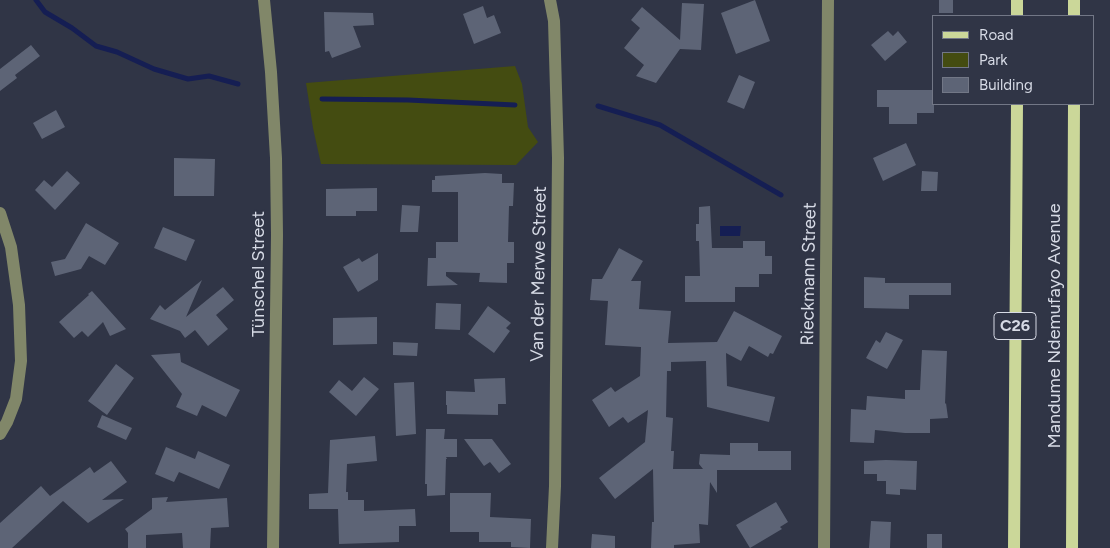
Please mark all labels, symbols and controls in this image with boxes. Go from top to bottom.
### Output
legend [932,15,1095,105]
text: Road [979,26,1014,44]
text: Park [979,51,1008,69]
text: Building [979,76,1033,94]
street label: Van der Merwe Street [527,186,551,362]
street label: Rieckmann Street [797,202,821,346]
street label: Mandume Ndemufayo Avenue [1044,204,1066,448]
street label: Tünschel Street [248,211,270,337]
road number: C26 [994,312,1036,340]

